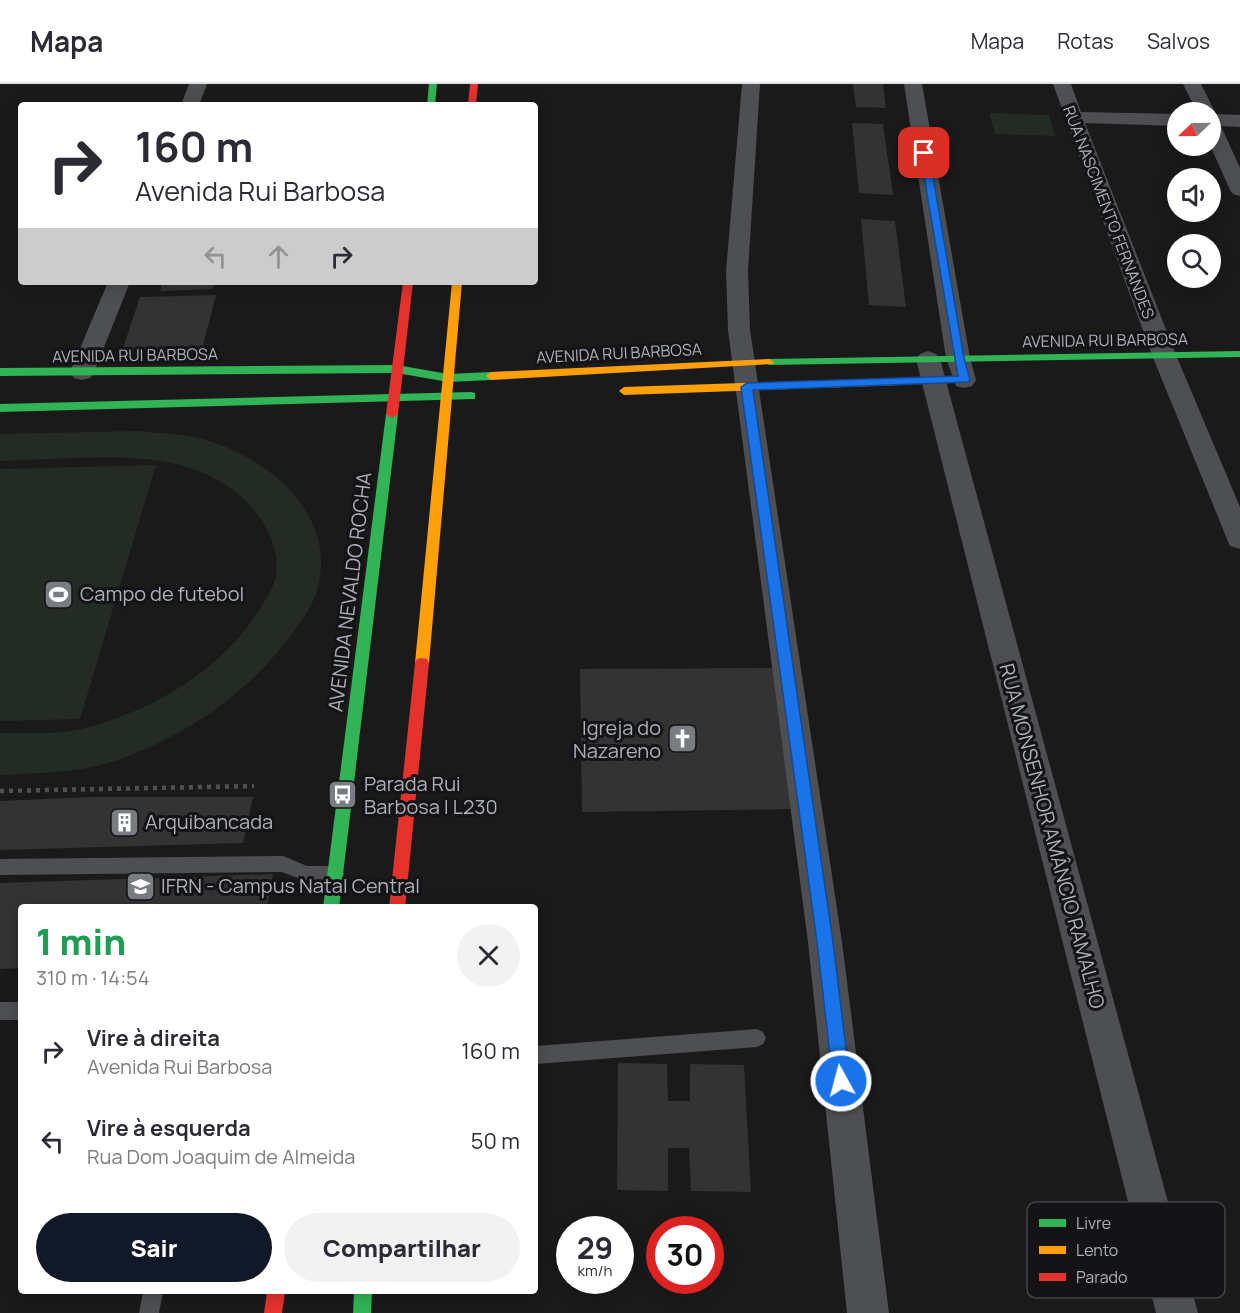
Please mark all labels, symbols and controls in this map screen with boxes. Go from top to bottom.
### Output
text: Mapa [30,22,103,60]
text: Mapa [971,27,1024,55]
text: Rotas [1057,27,1114,55]
text: Salvos [1147,27,1210,55]
street label: RUA NASCIMENTO FERNANDES [1058,102,1160,322]
north arrow [1167,102,1221,156]
map controls [1167,102,1221,288]
text: 160 m [135,117,253,175]
icon: right [36,126,114,204]
pin [898,127,949,178]
icon: arrive [907,136,940,169]
button: sound [1167,168,1221,222]
text: Avenida Rui Barbosa [135,172,385,209]
button: search [1167,234,1221,288]
icon: left [199,240,232,273]
icon: ahead [262,240,295,273]
icon: right [325,240,358,273]
street label: AVENIDA RUI BARBOSA [1022,328,1188,352]
street label: AVENIDA RUI BARBOSA [536,338,702,368]
street label: AVENIDA RUI BARBOSA [52,343,218,367]
street label: AVENIDA NEVALDO ROCHA [321,470,378,713]
sports icon: Campo de futebol [43,578,75,610]
place label: Campo de futebol [80,580,244,607]
street label: RUA MONSENHOR AMÂNCIO RAMALHO [993,660,1112,1011]
place label: Igreja do Nazareno [573,714,661,764]
church icon: Igreja do Nazareno [666,723,698,755]
place label: Parada Rui Barbosa | L230 [364,770,498,820]
bus stop icon: Parada Rui Barbosa | L230 [327,779,359,811]
building icon: Arquibancada [108,806,140,838]
place label: Arquibancada [145,808,273,835]
school or university icon: IFRN - Campus Natal Central [124,870,156,902]
place label: IFRN - Campus Natal Central [161,872,420,899]
text: 1 min [36,917,126,966]
button: close [457,924,520,987]
text: 310 m · 14:54 [36,964,149,991]
text: Vire à direita [87,1023,220,1053]
icon: right [36,1035,69,1068]
text: 160 m [461,1036,520,1066]
position arrow [809,1049,873,1113]
text: Avenida Rui Barbosa [87,1053,272,1080]
text: Vire à esquerda [87,1113,251,1143]
icon: left [36,1125,69,1158]
text: 50 m [471,1126,520,1156]
text: Rua Dom Joaquim de Almeida [87,1143,355,1170]
legend [1027,1202,1225,1298]
text: Livre [1076,1212,1111,1234]
button: Sair [36,1213,272,1282]
button: Compartilhar [284,1213,520,1282]
speed limit sign: 30 [646,1216,724,1294]
text: 29 [577,1227,613,1268]
text: Lento [1076,1239,1118,1261]
text: km/h [578,1260,612,1281]
text: Parado [1076,1266,1127,1288]

